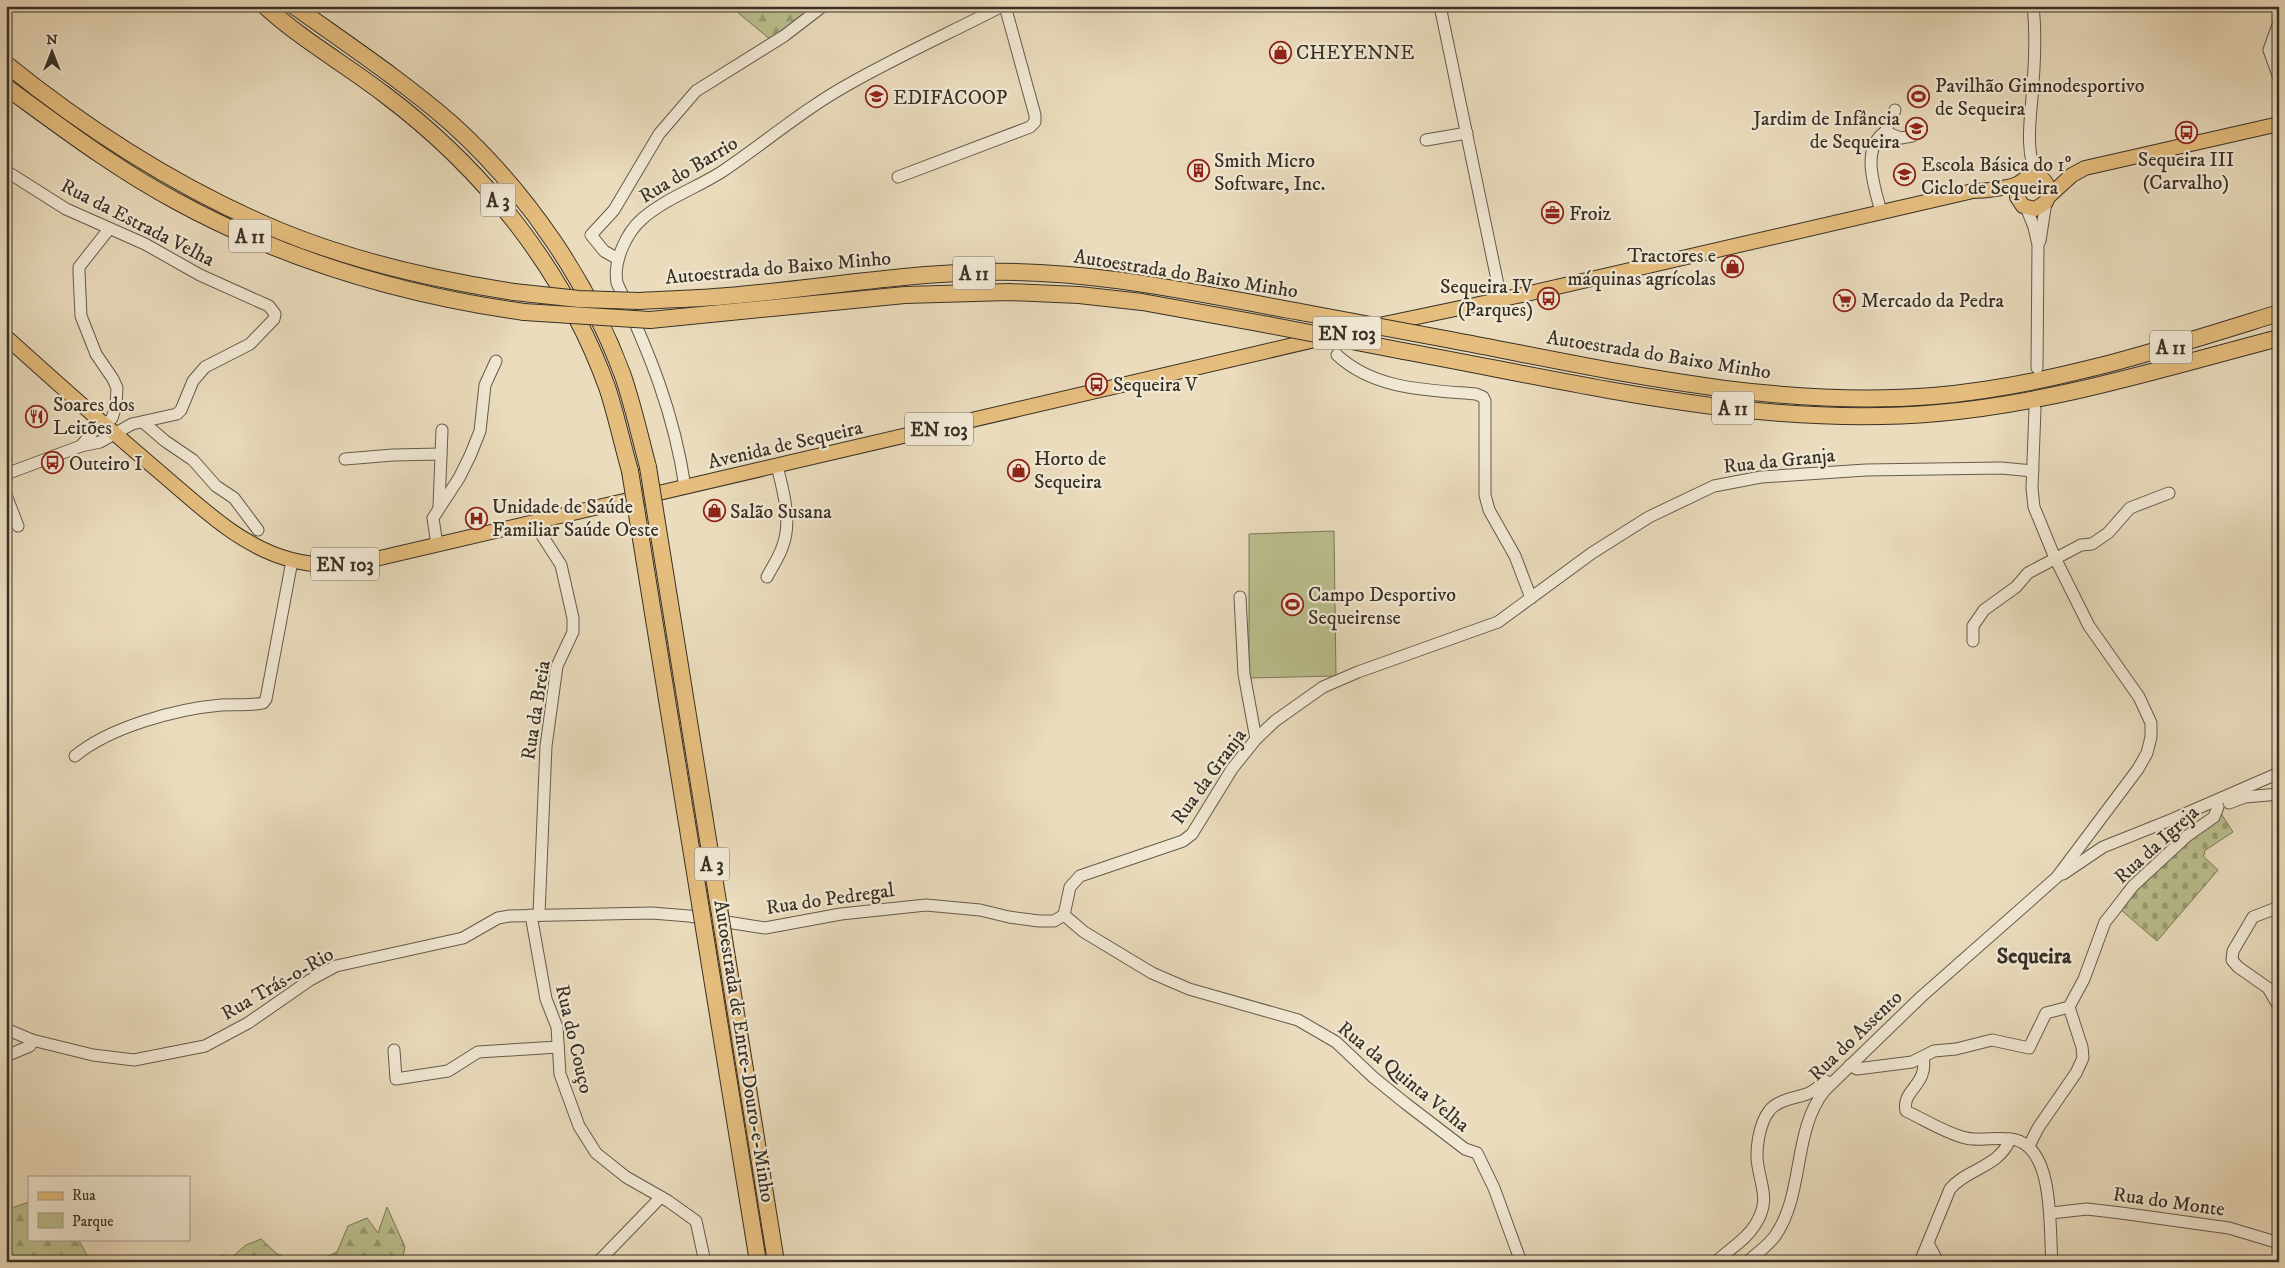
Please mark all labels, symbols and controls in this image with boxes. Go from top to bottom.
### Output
north arrow [28,28,78,78]
text: N [46,31,58,49]
shop icon: CHEYENNE [1268,40,1292,64]
place label: CHEYENNE [1296,41,1414,66]
place label: Pavilhão Gimnodesportivo de Sequeira [1935,74,2144,122]
school or university icon: EDIFACOOP [865,85,889,109]
sports icon: Pavilhão Gimnodesportivo de Sequeira [1907,85,1931,109]
place label: EDIFACOOP [893,86,1008,111]
place label: Jardim de Infância de Sequeira [1751,107,1901,155]
school or university icon: Jardim de Infância de Sequeira [1904,117,1928,141]
bus stop icon: Sequeira III (Carvalho) [2174,121,2198,145]
street label: Rua do Barrio [635,131,743,209]
place label: Sequeira III (Carvalho) [2138,148,2234,196]
place label: Smith Micro Software, Inc. [1214,149,1326,197]
place label: Escola Básica do 1º Ciclo de Sequeira [1921,153,2072,201]
building icon: Smith Micro Software, Inc. [1186,159,1210,183]
school or university icon: Escola Básica do 1º Ciclo de Sequeira [1893,163,1917,187]
street label: Rua da Estrada Velha [56,174,219,273]
road number: A 3 [480,184,516,216]
office icon: Froiz [1541,201,1565,225]
place label: Froiz [1569,202,1612,227]
road number: A 11 [229,220,271,252]
street label: Autoestrada do Baixo Minho [1072,244,1300,305]
place label: Tractores e máquinas agrícolas [1568,244,1716,292]
street label: Autoestrada do Baixo Minho [664,246,892,291]
shop icon: Tractores e máquinas agrícolas [1720,254,1744,278]
road number: A 11 [953,256,995,290]
place label: Sequeira IV (Parques) [1440,275,1533,323]
bus stop icon: Sequeira IV (Parques) [1537,286,1561,310]
supermarket icon: Mercado da Pedra [1833,288,1857,312]
place label: Mercado da Pedra [1861,289,2005,314]
road number: EN 103 [1313,316,1381,349]
street label: Autoestrada do Baixo Minho [1545,325,1773,386]
road number: A 11 [2150,331,2192,364]
bus stop icon: Sequeira V [1085,372,1109,396]
place label: Sequeira V [1113,373,1198,398]
road number: A 11 [1712,392,1754,424]
place label: Soares dos Leitões [53,393,135,441]
restaurant icon: Soares dos Leitões [25,404,49,428]
road number: EN 103 [905,412,973,446]
street label: Avenida de Sequeira [706,415,866,475]
street label: Rua da Granja [1722,443,1837,480]
place label: Horto de Sequeira [1034,447,1106,495]
bus stop icon: Outeiro I [41,451,65,475]
place label: Outeiro I [69,452,142,477]
shop icon: Horto de Sequeira [1006,458,1030,482]
place label: Unidade de Saúde Familiar Saúde Oeste [492,495,659,543]
shop icon: Salão Susana [702,499,726,523]
place label: Salão Susana [730,500,832,525]
hospital icon: Unidade de Saúde Familiar Saúde Oeste [464,506,488,530]
road number: EN 103 [311,548,379,580]
place label: Campo Desportivo Sequeirense [1308,583,1456,631]
sports icon: Campo Desportivo Sequeirense [1280,593,1304,617]
street label: Rua da Breia [516,658,557,762]
street label: Rua da Granja [1166,724,1253,830]
street label: Rua da Igreja [2109,800,2205,890]
road number: A 3 [694,848,730,881]
street label: Rua do Pedregal [764,878,896,921]
street label: Autoestrada de Entre-Douro-e-Minho [707,898,780,1204]
street label: Rua Trás-o-Rio [217,942,338,1027]
district label: Sequeira [1997,943,2072,970]
street label: Rua do Couço [549,983,598,1096]
street label: Rua do Assento [1804,985,1908,1087]
street label: Rua da Quinta Velha [1332,1016,1474,1138]
legend [28,1176,190,1240]
street label: Rua do Monte [2111,1182,2226,1223]
text: Rua [72,1186,96,1205]
text: Parque [72,1212,113,1231]

